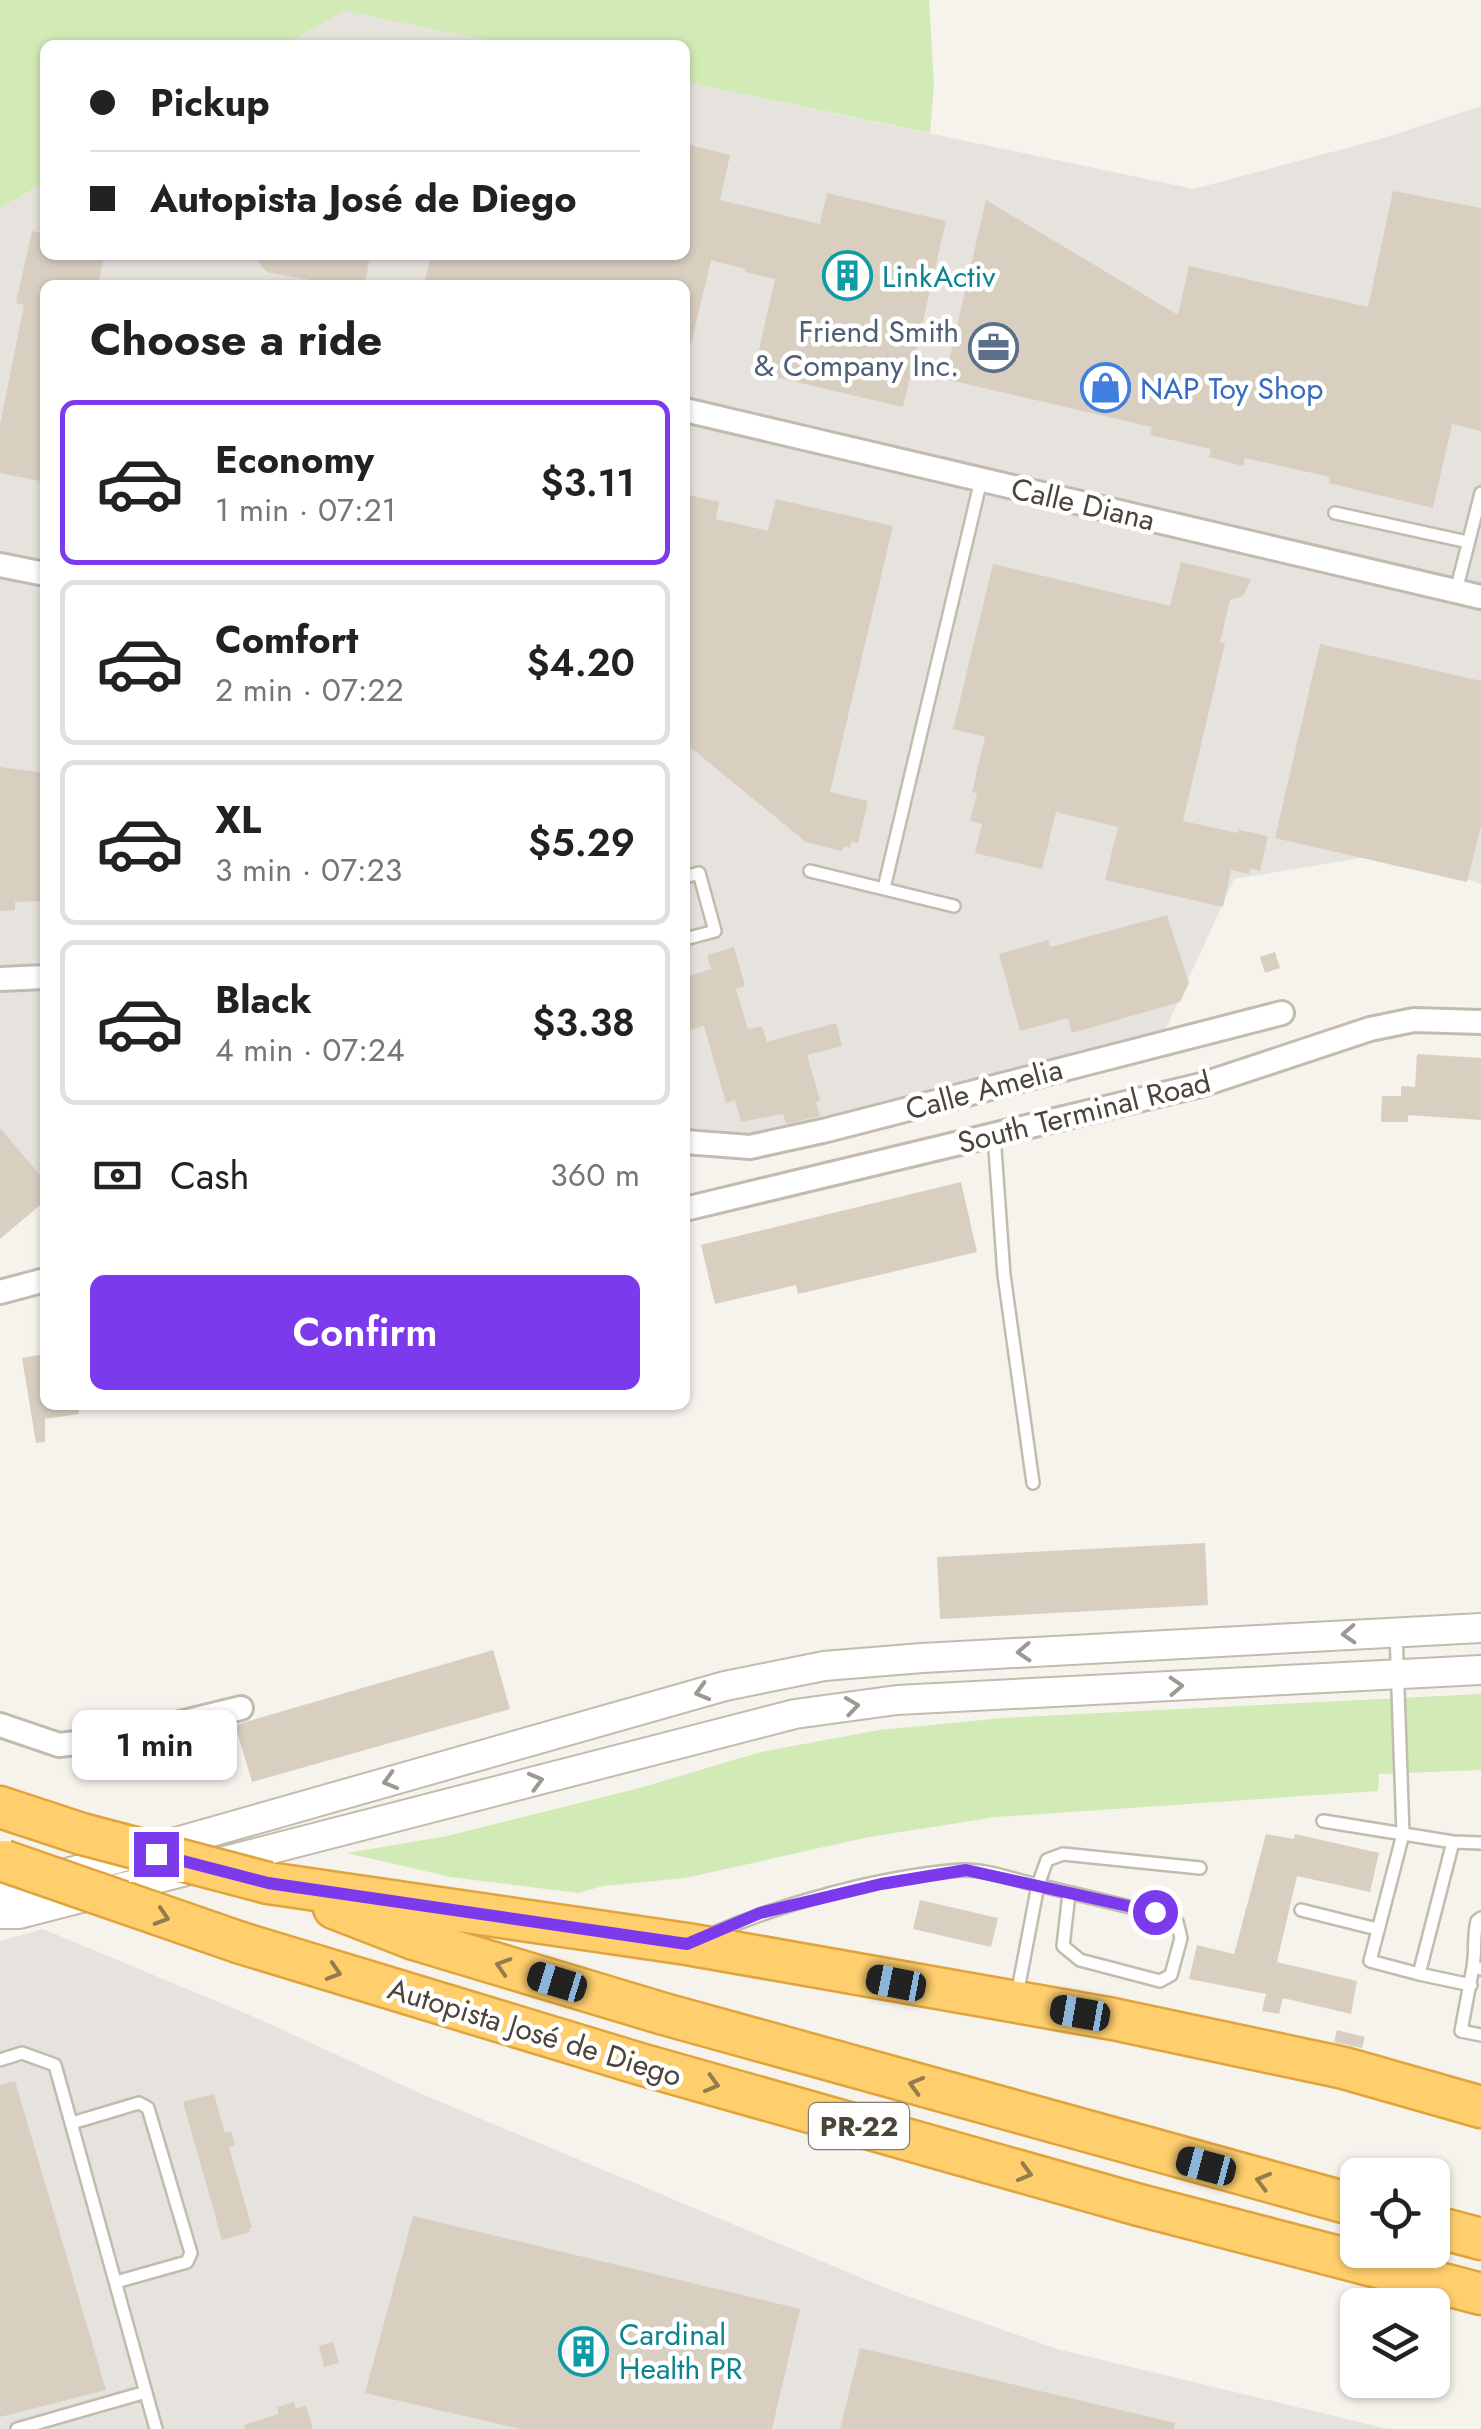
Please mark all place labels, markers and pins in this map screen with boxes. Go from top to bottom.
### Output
building icon: LinkActiv [821,250,873,302]
place label: LinkActiv [882,255,996,298]
place label: Friend Smith & Company Inc. [754,310,959,387]
office icon: Friend Smith & Company Inc. [968,322,1020,374]
shop icon: NAP Toy Shop [1079,362,1131,414]
place label: NAP Toy Shop [1140,367,1323,410]
place label: Cardinal Health PR [619,2313,743,2390]
building icon: Cardinal Health PR [558,2325,610,2377]

